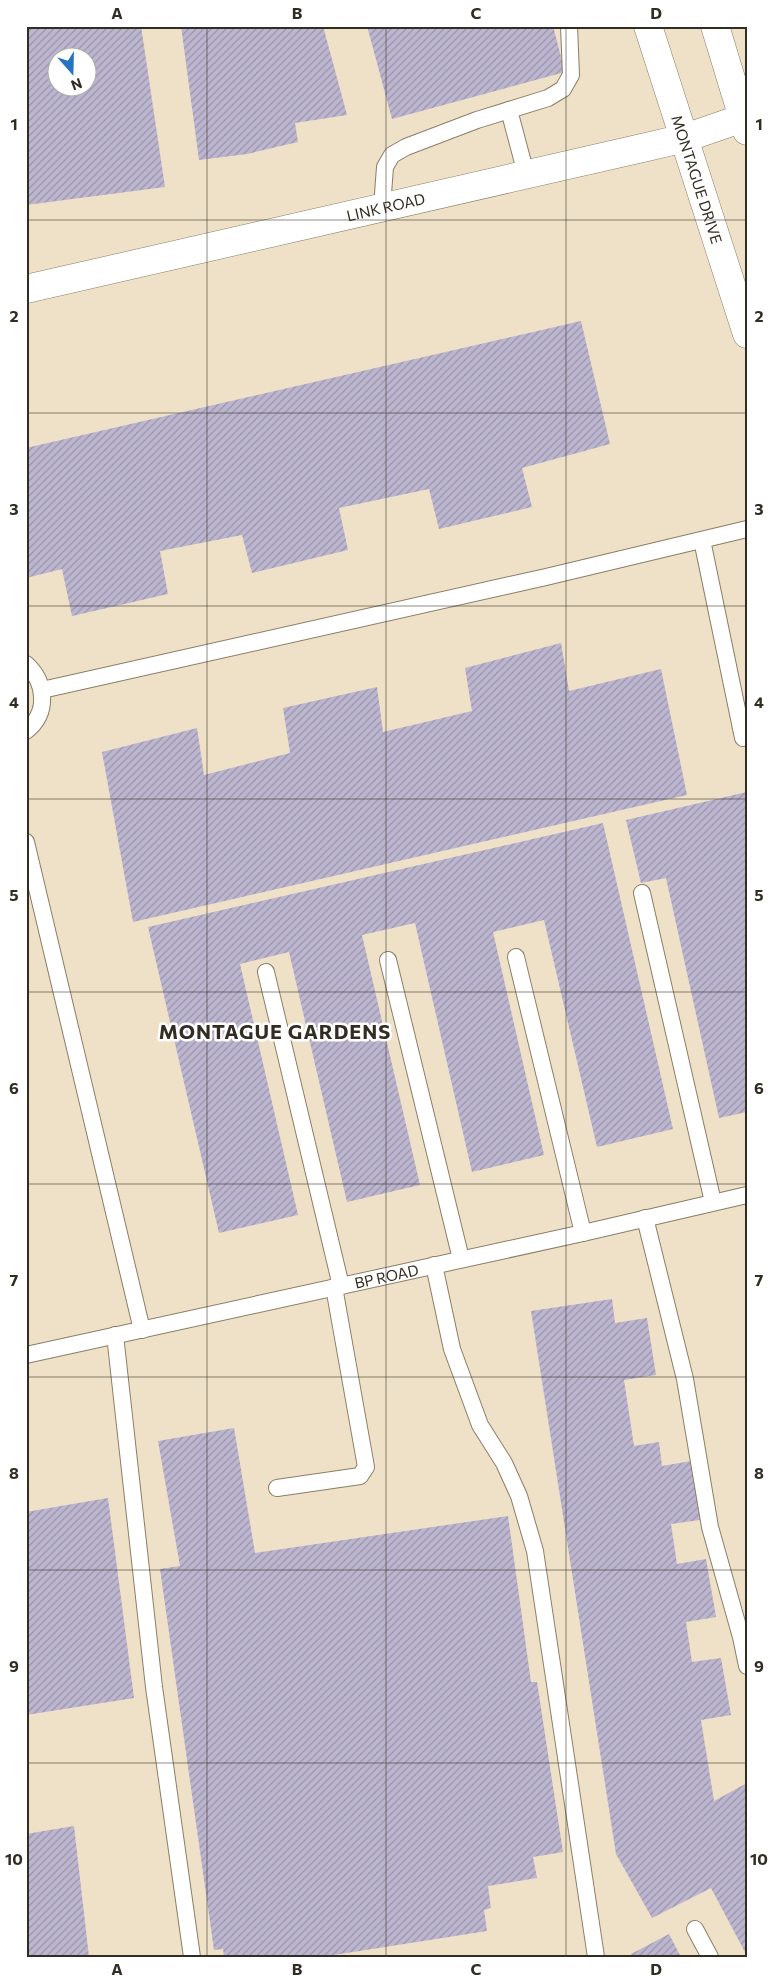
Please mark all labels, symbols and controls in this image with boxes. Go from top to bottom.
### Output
text: A [111,3,123,22]
text: B [292,3,303,22]
text: C [471,3,482,22]
text: D [650,3,662,22]
north arrow [48,48,98,98]
text: N [69,75,84,94]
street label: MONTAGUE DRIVE [668,113,726,246]
text: 1 [10,114,18,133]
text: 1 [755,114,763,133]
street label: LINK ROAD [345,189,427,224]
text: 2 [9,306,19,325]
text: 2 [754,306,764,325]
text: 3 [9,499,19,518]
text: 3 [754,499,764,518]
text: 4 [9,692,19,711]
text: 4 [754,692,764,711]
text: 5 [9,885,19,904]
text: 5 [754,885,764,904]
district label: MONTAGUE GARDENS [159,1019,391,1043]
text: 6 [9,1078,19,1097]
text: 6 [754,1078,764,1097]
street label: BP ROAD [353,1260,420,1292]
text: 7 [10,1270,19,1289]
text: 7 [755,1270,764,1289]
text: 8 [9,1463,19,1482]
text: 8 [754,1463,764,1482]
text: 9 [9,1656,19,1675]
text: 9 [754,1656,764,1675]
text: 10 [5,1849,23,1868]
text: 10 [750,1849,768,1868]
text: A [111,1959,123,1978]
text: B [292,1959,303,1978]
text: C [471,1959,482,1978]
text: D [650,1959,662,1978]

